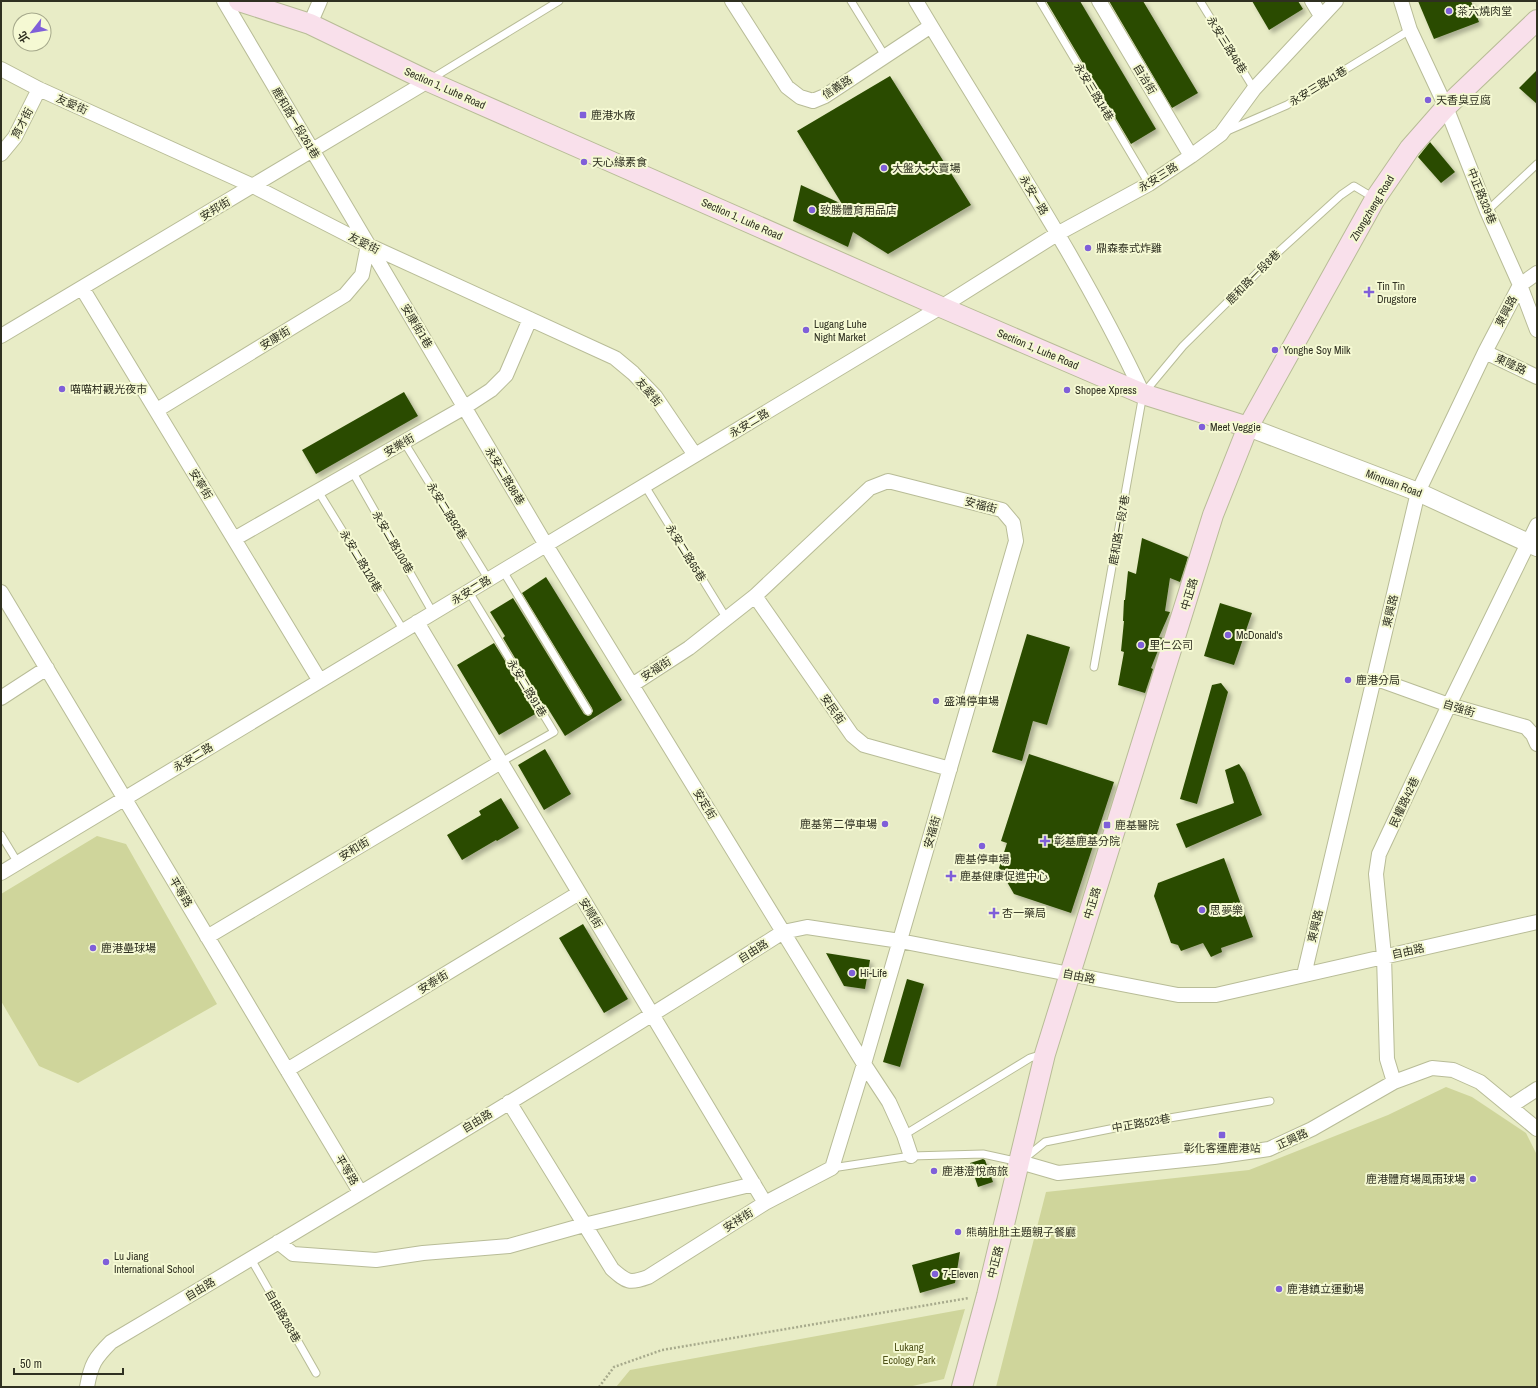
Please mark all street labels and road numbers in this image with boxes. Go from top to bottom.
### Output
street label: 永安三路46巷 [1204,14,1250,76]
street label: 永安三路14巷 [1071,61,1117,123]
street label: 自治街 [1131,61,1159,97]
street label: 永安三路41巷 [1287,63,1349,109]
street label: Section 1, Luhe Road [402,64,488,112]
street label: 信義路 [819,72,855,102]
street label: 鹿和路一段261巷 [269,85,323,161]
street label: 友愛街 [54,91,90,117]
street label: 育才街 [8,105,36,141]
street label: 永安三路 [1136,159,1180,195]
street label: 中正路329巷 [1464,166,1500,226]
street label: 永安一路 [1017,173,1051,217]
street label: Zhongzheng Road [1347,173,1397,243]
street label: 安邦街 [197,195,233,223]
street label: Section 1, Luhe Road [699,195,785,243]
street label: 友愛街 [346,229,382,257]
street label: 鹿和路一段8巷 [1223,247,1283,307]
street label: 東興路 [1492,293,1520,329]
street label: 安康街1巷 [398,301,436,351]
street label: 安康街 [257,324,293,352]
street label: Section 1, Luhe Road [995,326,1081,372]
street label: 東隆路 [1493,351,1529,377]
street label: 友愛街 [633,375,665,409]
street label: 永安二路 [727,406,771,440]
street label: 安樂街 [381,431,417,459]
street label: 永安二路86巷 [482,445,528,507]
street label: 安寧街 [187,466,215,502]
street label: Minquan Road [1364,466,1424,500]
street label: 永安二路92巷 [424,480,470,542]
street label: 安福街 [963,494,999,516]
street label: 鹿和路一段7巷 [1106,494,1132,566]
street label: 永安二路100巷 [369,508,417,576]
street label: 永安二路65巷 [663,522,709,584]
street label: 永安二路120巷 [337,527,385,595]
street label: 永安二路 [449,573,493,607]
street label: 中正路 [1177,576,1201,612]
street label: 東興路 [1379,593,1401,629]
street label: 安福街 [638,654,674,684]
street label: 永安二路91巷 [504,657,550,719]
street label: 安民街 [818,691,848,727]
street label: 自強街 [1441,696,1477,720]
street label: 永安二路 [171,740,215,774]
street label: 民權路42巷 [1386,775,1422,829]
street label: 安定街 [691,786,719,822]
street label: 安福街 [921,814,943,850]
street label: 安和街 [336,835,372,863]
street label: 平等路 [167,874,195,910]
street label: 中正路 [1080,885,1104,921]
street label: 安順街 [577,895,605,931]
street label: 東興路 [1304,908,1326,944]
street label: 自由路 [735,936,771,966]
street label: 自由路 [1390,940,1426,962]
street label: 自由路 [1061,966,1097,986]
street label: 安泰街 [415,968,451,996]
street label: 自由路 [459,1107,495,1135]
street label: 中正路523巷 [1111,1111,1171,1135]
street label: 正興路 [1274,1126,1310,1152]
street label: 平等路 [333,1152,361,1188]
street label: 安祥街 [720,1205,756,1235]
street label: 中正路 [984,1244,1006,1280]
street label: 自由路 [182,1275,218,1303]
street label: 自由路283巷 [262,1287,304,1345]

